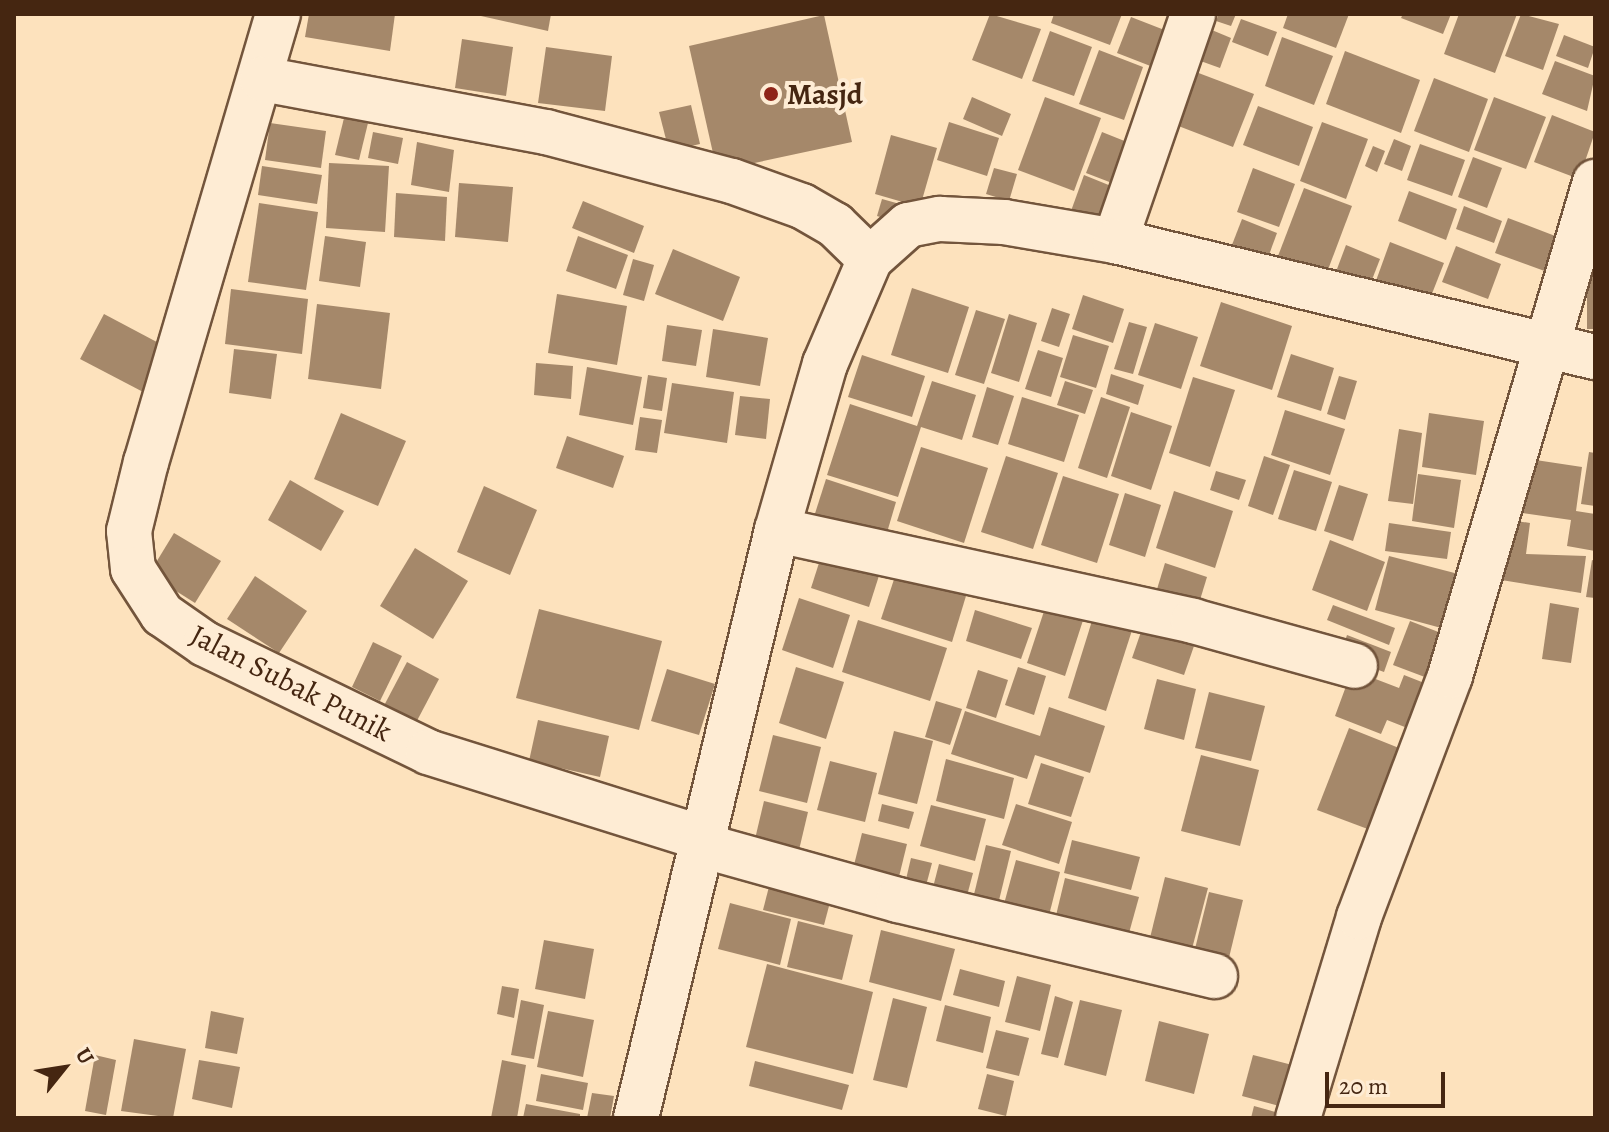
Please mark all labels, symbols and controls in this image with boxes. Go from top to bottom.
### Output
place label: Masjd [787,76,863,112]
marker: Masjd [762,85,780,103]
street label: Jalan Subak Punik [184,617,398,749]
north arrow [24,1028,104,1108]
text: U [68,1042,101,1070]
scale bar [1329,1056,1449,1106]
text: 20 m [1339,1070,1388,1102]

